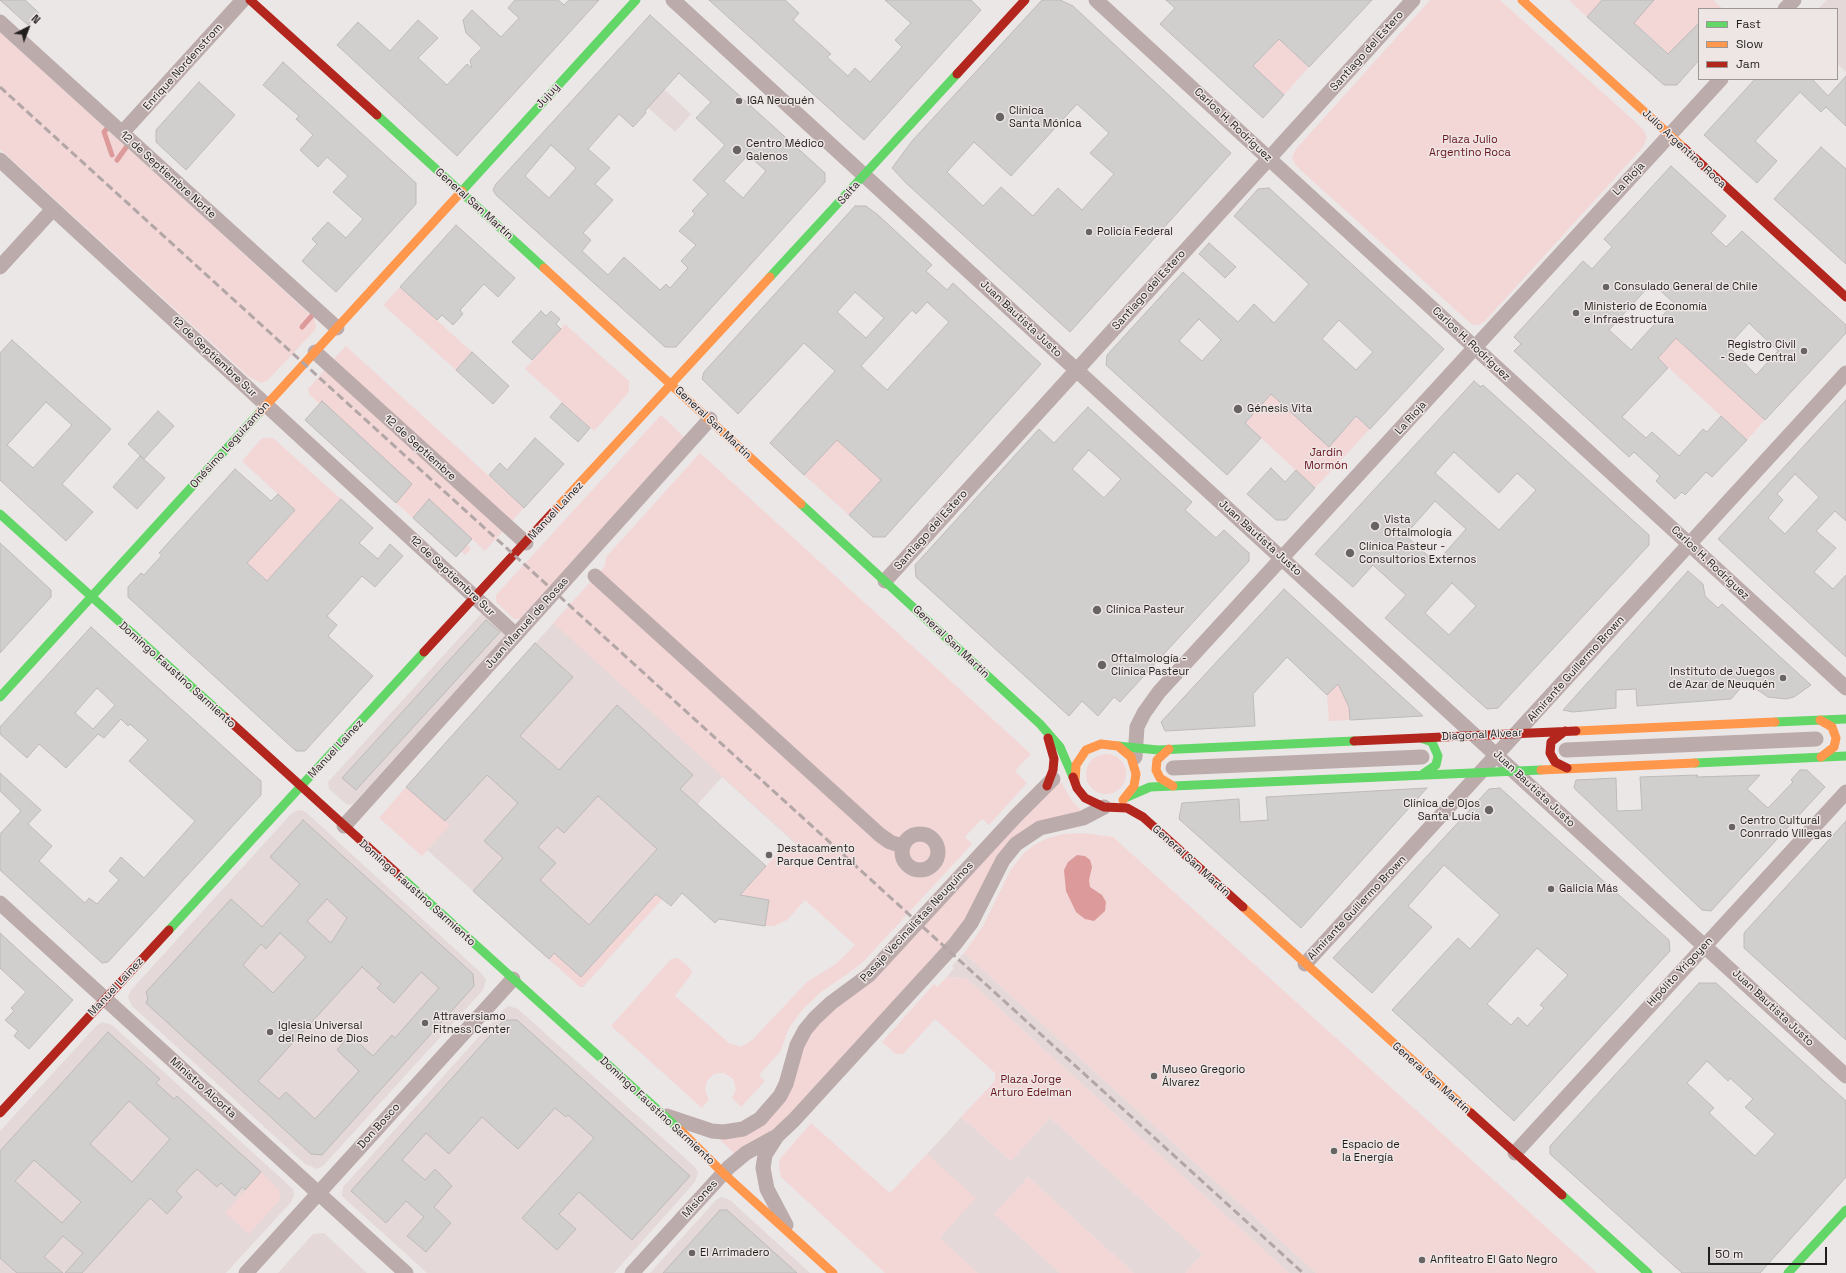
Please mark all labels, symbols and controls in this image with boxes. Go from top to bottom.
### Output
north arrow [8,8,48,48]
street label: Santiago del Estero [1328,8,1406,94]
legend [1698,8,1838,80]
text: N [29,11,43,27]
text: Fast [1736,16,1761,32]
street label: Enrique Nordenstrom [141,21,225,113]
text: Slow [1736,36,1763,52]
text: Jam [1736,56,1760,72]
street label: Jujuy [533,81,563,111]
street label: Carlos H. Rodríguez [1191,85,1275,165]
place label: IGA Neuquén [747,94,814,108]
marker: IGA Neuquén [734,96,744,106]
place label: Clínica Santa Mónica [1009,104,1081,130]
street label: Julio Argentino Roca [1639,107,1729,191]
marker: Clínica Santa Mónica [994,111,1006,123]
street label: 12 de Septiembre Norte [117,128,219,222]
park label: Plaza Julio Argentino Roca [1429,133,1511,159]
place label: Centro Médico Galenos [746,137,824,163]
marker: Centro Médico Galenos [731,144,743,156]
street label: La Rioja [1610,160,1648,198]
street label: General San Martín [432,166,516,242]
street label: Salta [835,179,863,207]
place label: Policía Federal [1097,225,1173,239]
marker: Policía Federal [1084,227,1094,237]
street label: Santiago del Estero [1110,247,1188,333]
street label: Juan Bautista Justo [977,278,1065,360]
place label: Consulado General de Chile [1614,280,1758,294]
marker: Consulado General de Chile [1601,282,1611,292]
place label: Ministerio de Economía e Infraestructura [1584,300,1707,326]
street label: Carlos H. Rodríguez [1429,304,1513,384]
marker: Ministerio de Economía e Infraestructura [1571,308,1581,318]
street label: 12 de Septiembre Sur [168,314,260,400]
place label: Registro Civil - Sede Central [1720,338,1796,364]
marker: Registro Civil - Sede Central [1799,346,1809,356]
street label: General San Martín [672,384,754,462]
street label: La Rioja [1393,398,1429,438]
street label: Onésimo Leguizamón [188,399,272,491]
place label: Génesis Vita [1247,402,1312,416]
marker: Génesis Vita [1232,403,1244,415]
street label: 12 de Septiembre [381,412,459,484]
park label: Jardín Mormón [1304,446,1348,472]
street label: Manuel Lainez [526,479,586,543]
street label: Santiago del Estero [892,487,970,573]
street label: Juan Bautista Justo [1216,497,1304,579]
place label: Vista Oftalmología [1384,513,1452,539]
marker: Vista Oftalmología [1369,520,1381,532]
street label: Carlos H. Rodríguez [1668,523,1752,603]
street label: 12 de Septiembre Sur [406,533,498,619]
place label: Clínica Pasteur - Consultorios Externos [1359,540,1476,566]
marker: Clínica Pasteur - Consultorios Externos [1344,547,1356,559]
street label: Juan Manuel de Rosas [483,575,571,671]
street label: General San Martín [910,603,992,681]
place label: Clínica Pasteur [1106,603,1184,617]
marker: Clínica Pasteur [1091,604,1103,616]
street label: Almirante Guillermo Brown [1525,613,1627,725]
street label: Domingo Faustino Sarmiento [116,619,238,731]
place label: Oftalmología - Clínica Pasteur [1111,652,1189,678]
marker: Oftalmología - Clínica Pasteur [1096,659,1108,671]
place label: Instituto de Juegos de Azar de Neuquén [1669,665,1775,691]
marker: Instituto de Juegos de Azar de Neuquén [1778,673,1788,683]
street label: Manuel Lainez [306,717,366,781]
street label: Diagonal Alvear [1441,726,1523,744]
street label: Juan Bautista Justo [1490,748,1578,830]
place label: Clínica de Ojos Santa Lucía [1403,797,1480,823]
marker: Clínica de Ojos Santa Lucía [1483,804,1495,816]
place label: Centro Cultural Conrrado Villegas [1740,814,1832,840]
marker: Centro Cultural Conrrado Villegas [1727,822,1737,832]
street label: General San Martín [1149,823,1233,899]
street label: Domingo Faustino Sarmiento [356,837,478,949]
place label: Destacamento Parque Central [777,842,855,868]
marker: Destacamento Parque Central [764,850,774,860]
street label: Almirante Guillermo Brown [1305,853,1409,963]
street label: Pasaje Vecinalistas Neuquinos [858,859,976,985]
place label: Galicia Más [1559,882,1618,896]
marker: Galicia Más [1546,884,1556,894]
street label: Hipólito Yrigoyen [1644,934,1716,1010]
street label: Manuel Lainez [86,955,146,1019]
street label: Juan Bautista Justo [1729,967,1817,1049]
place label: Attraversiamo Fitness Center [433,1010,510,1036]
marker: Attraversiamo Fitness Center [420,1018,430,1028]
place label: Iglesia Universal del Reino de Dios [278,1019,369,1045]
marker: Iglesia Universal del Reino de Dios [265,1027,275,1037]
street label: General San Martín [1389,1040,1473,1116]
street label: Domingo Faustino Sarmiento [597,1054,717,1168]
street label: Ministro Alcorta [167,1055,239,1121]
place label: Museo Gregorio Álvarez [1162,1063,1245,1089]
marker: Museo Gregorio Álvarez [1149,1071,1159,1081]
park label: Plaza Jorge Arturo Edelman [990,1073,1072,1099]
street label: Don Bosco [355,1100,403,1152]
place label: Espacio de la Energía [1342,1138,1400,1164]
marker: Espacio de la Energía [1329,1146,1339,1156]
street label: Misiones [680,1177,720,1221]
scale bar [1710,1239,1829,1265]
place label: El Arrimadero [700,1246,770,1260]
text: 50 m [1715,1246,1743,1262]
marker: El Arrimadero [687,1248,697,1258]
place label: Anfiteatro El Gato Negro [1430,1253,1558,1267]
marker: Anfiteatro El Gato Negro [1417,1255,1427,1265]

